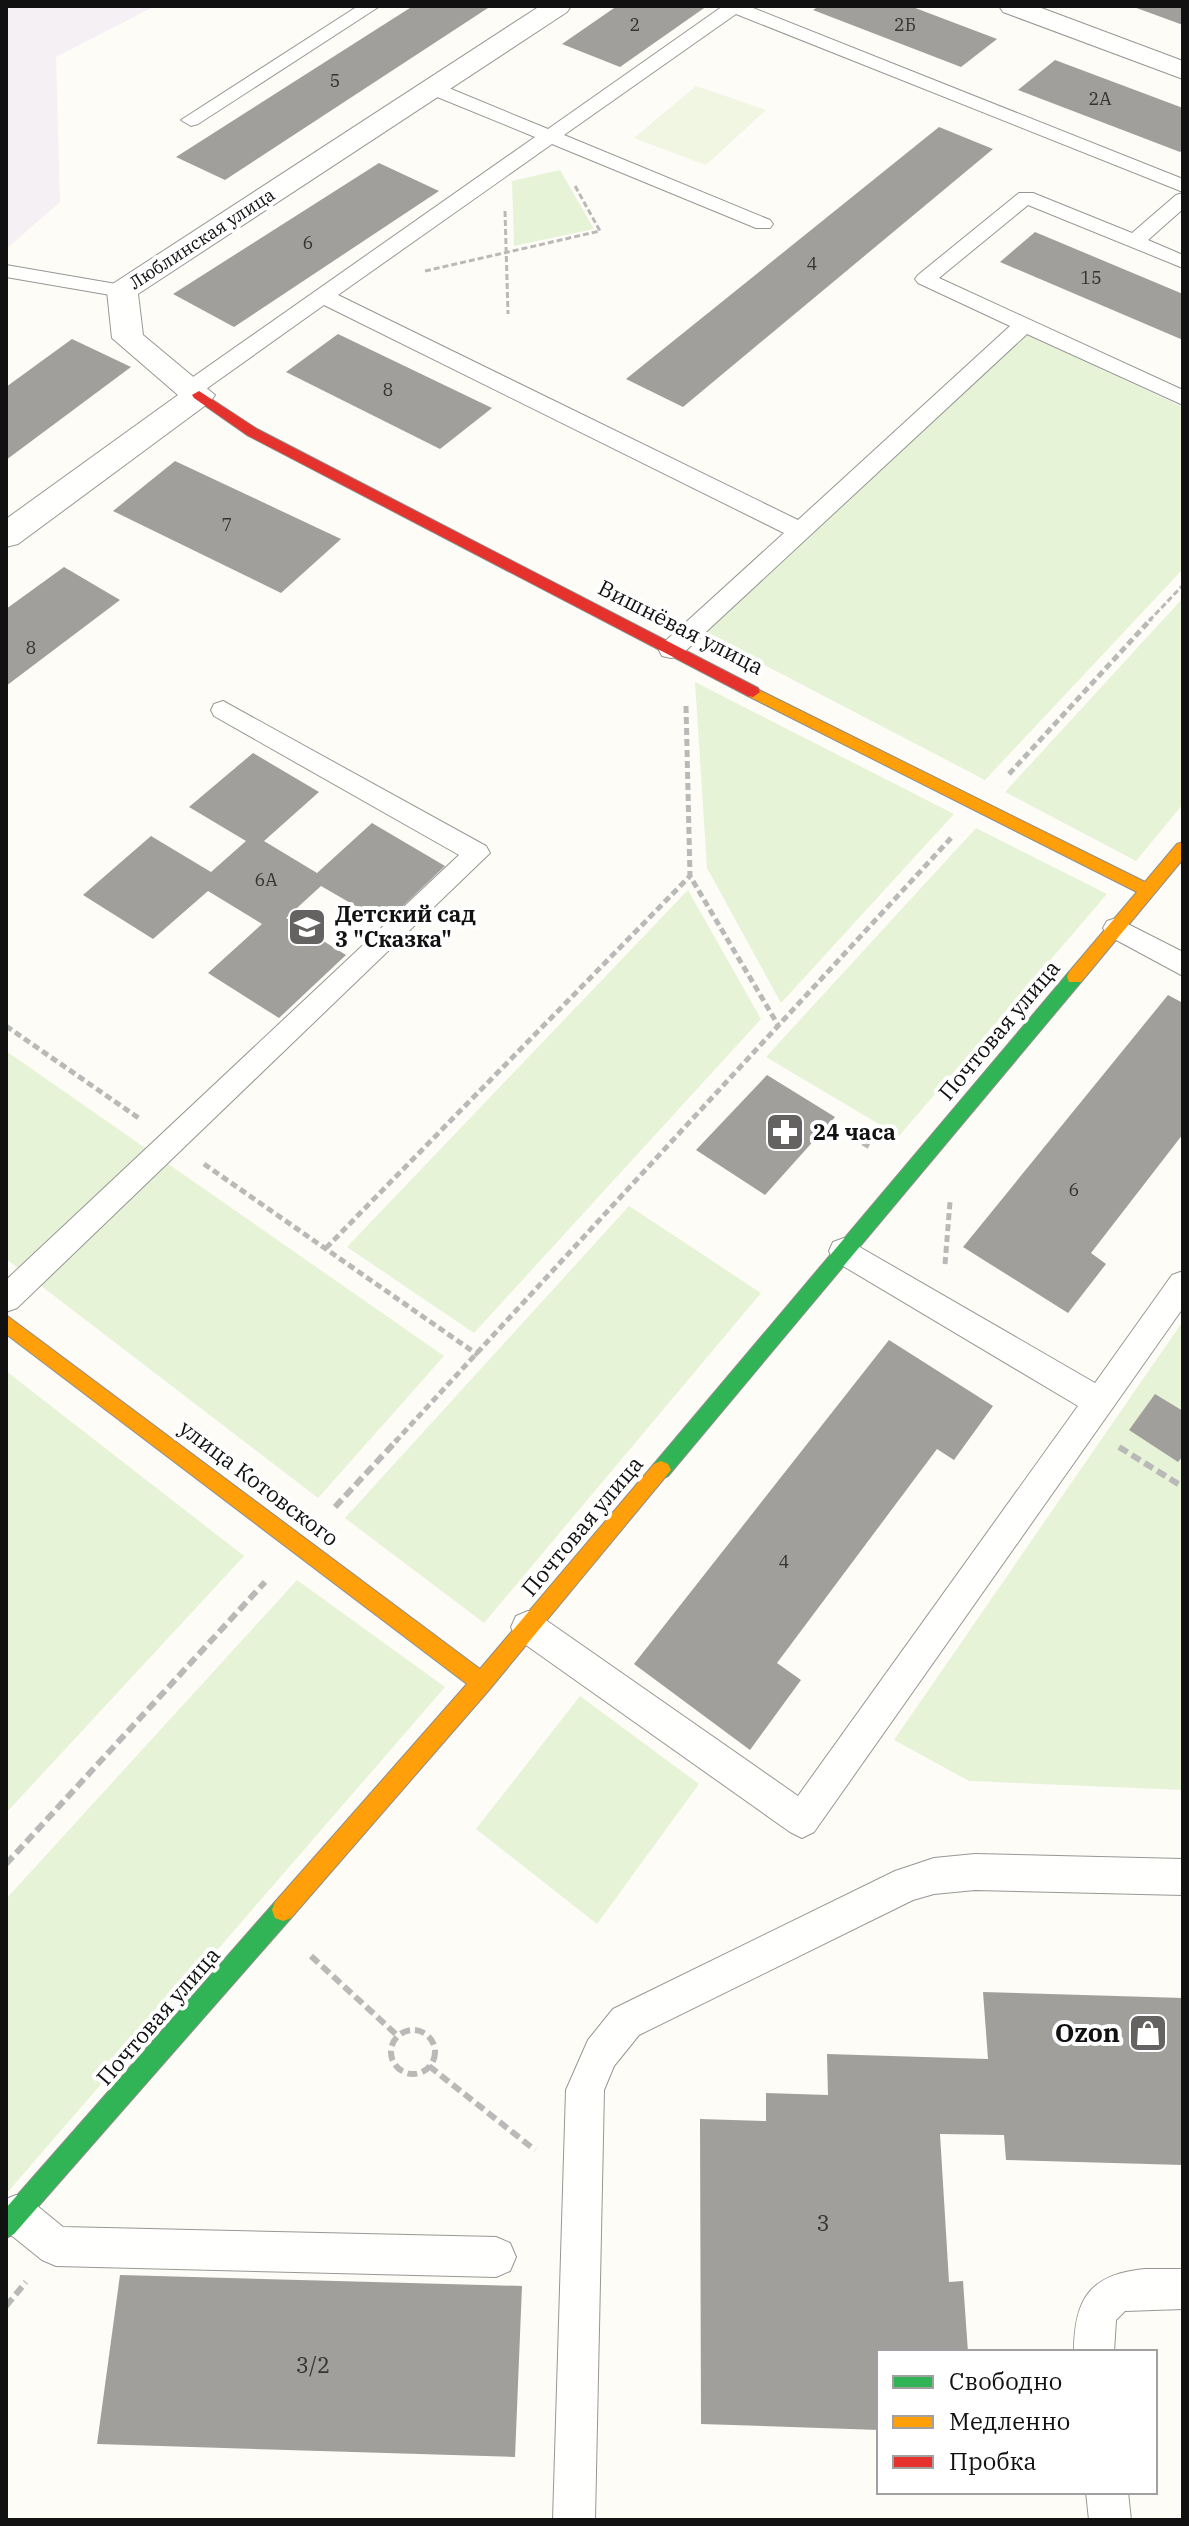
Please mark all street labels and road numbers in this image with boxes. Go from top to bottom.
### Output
street label: Люблинская улица [125,183,279,294]
street label: Вишнёвая улица [593,572,769,681]
street label: Почтовая улица [931,954,1066,1106]
street label: улица Котовского [174,1413,345,1552]
street label: Почтовая улица [514,1450,649,1602]
street label: Почтовая улица [89,1940,226,2091]

